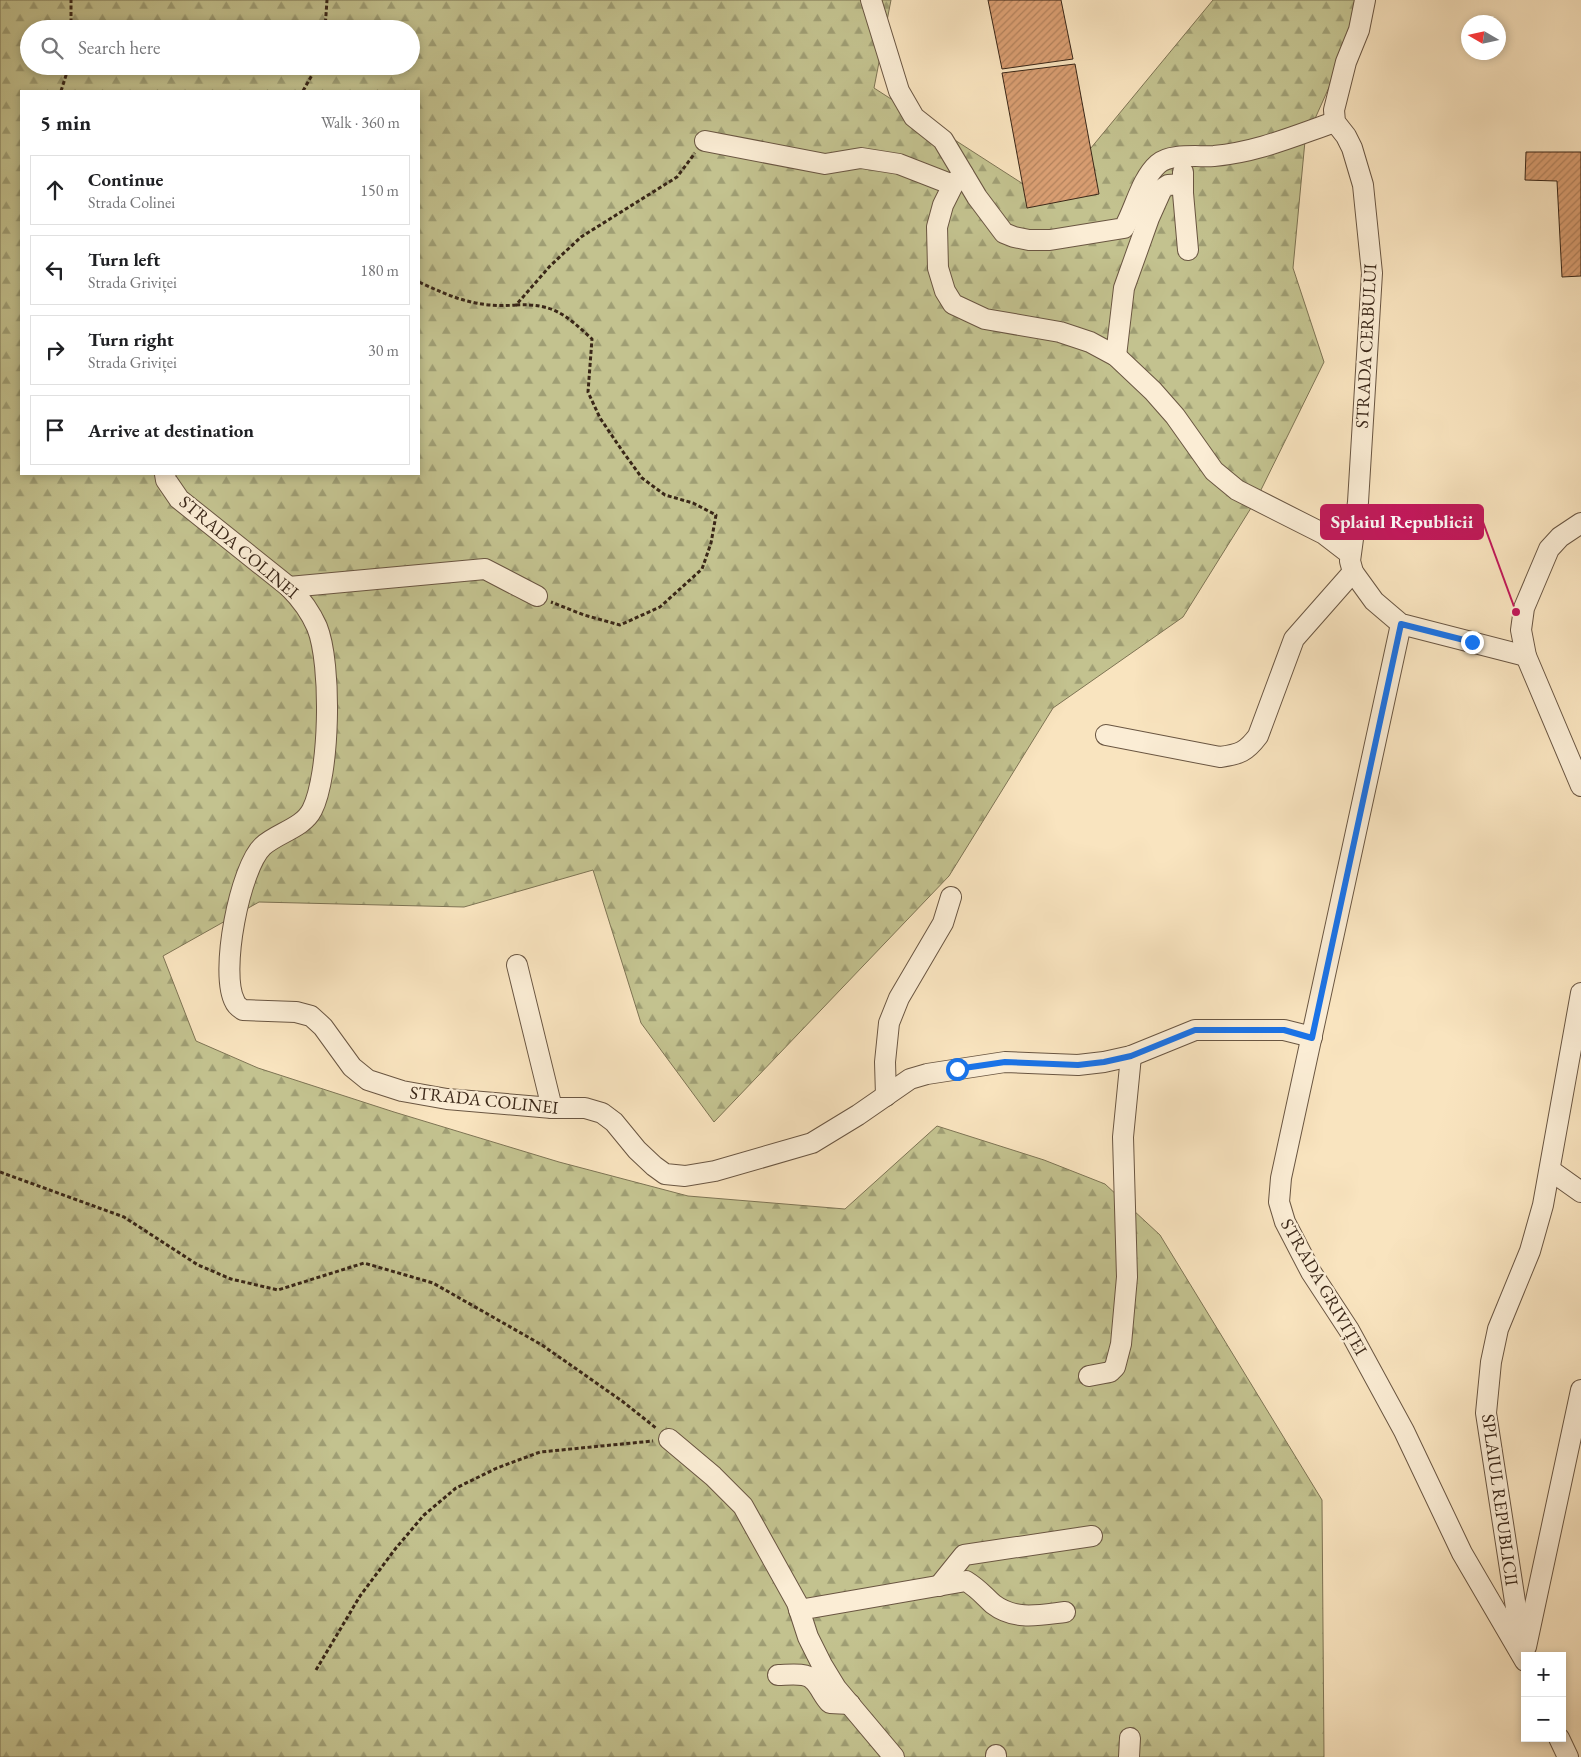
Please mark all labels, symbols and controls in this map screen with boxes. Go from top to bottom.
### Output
north arrow [1461,15,1506,60]
search box [20,20,420,75]
icon: search [38,34,66,62]
text: Search here [78,35,160,60]
text: 5 min [40,109,91,136]
text: Walk · 360 m [321,112,400,133]
text: Continue [88,167,163,192]
icon: ahead [41,176,69,204]
text: 150 m [360,180,399,201]
text: Strada Colinei [88,192,175,213]
text: Turn left [88,247,160,272]
icon: left [41,256,69,284]
text: 180 m [360,260,399,281]
street label: STRADA CERBULUI [1350,263,1381,429]
text: Strada Griviței [88,272,177,293]
text: Turn right [88,327,174,352]
icon: right [41,336,69,364]
text: 30 m [368,340,399,361]
text: Strada Griviței [88,352,177,373]
icon: arrive [41,416,69,444]
text: Arrive at destination [88,418,254,443]
street label: STRADA COLINEI [175,490,304,603]
callout: Splaiul Republicii [1321,505,1483,539]
text: Splaiul Republicii [1331,509,1474,534]
route end [1461,631,1484,654]
route start [946,1058,969,1081]
street label: STRADA COLINEI [409,1080,559,1119]
street label: STRADA GRIVIȚEI [1276,1214,1373,1359]
street label: SPLAIUL REPUBLICII [1477,1413,1524,1587]
map controls [1521,1652,1566,1742]
button: + [1521,1652,1566,1697]
button: − [1521,1697,1566,1742]

